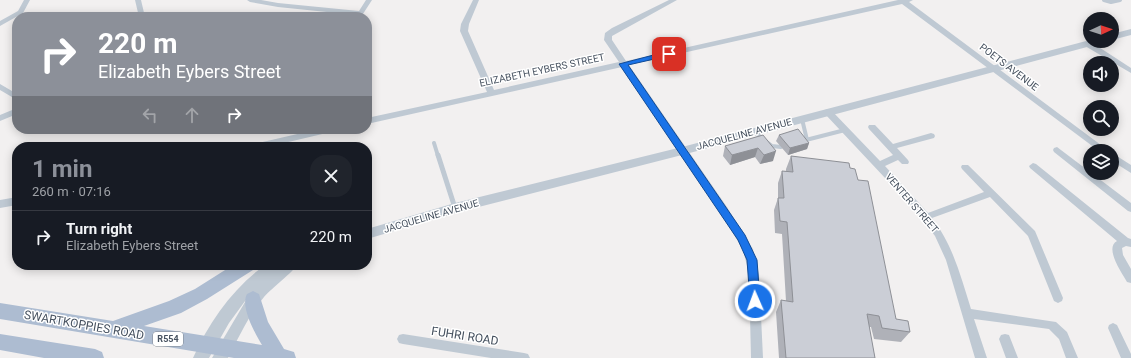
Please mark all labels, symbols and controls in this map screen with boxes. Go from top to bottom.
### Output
north arrow [1083,12,1119,48]
map controls [1083,12,1119,180]
text: 220 m [98,27,177,60]
icon: right [32,28,84,80]
pin [652,37,686,71]
street label: POETS AVENUE [977,41,1041,93]
icon: arrive [658,43,680,65]
street label: ELIZABETH EYBERS STREET [478,51,606,89]
button: sound [1083,56,1119,92]
text: Elizabeth Eybers Street [98,61,281,82]
button: search [1083,100,1119,136]
icon: left [139,104,161,126]
icon: ahead [181,104,203,126]
icon: right [223,104,245,126]
street label: JACQUELINE AVENUE [695,116,793,152]
button: layers [1083,144,1119,180]
text: 1 min [32,155,92,183]
button: close [310,155,352,197]
street label: VENTER STREET [883,171,941,235]
text: 260 m · 07:16 [32,184,111,199]
street label: JACQUELINE AVENUE [382,197,480,235]
text: Turn right [66,220,132,238]
icon: right [32,226,54,248]
text: 220 m [310,228,352,246]
text: Elizabeth Eybers Street [66,238,198,253]
position arrow [734,280,776,322]
street label: SWARTKOPPIES ROAD [23,308,145,342]
street label: FUHRI ROAD [430,324,500,348]
road number: R554 [153,332,183,346]

